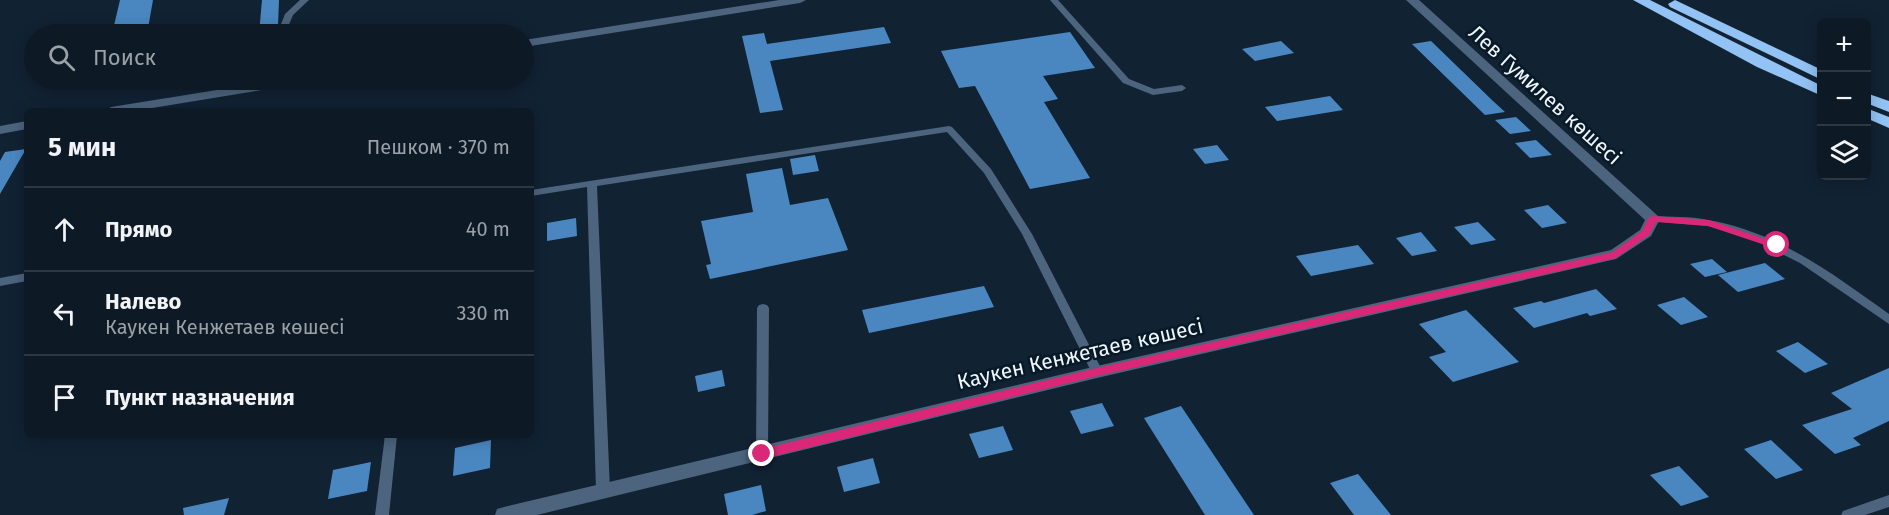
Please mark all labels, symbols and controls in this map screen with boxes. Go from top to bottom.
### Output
map controls [1817,18,1871,180]
button: + [1817,18,1871,72]
street label: Лев Гумилев көшесі [1463,20,1627,170]
search box [24,24,534,90]
icon: search [45,41,78,74]
text: Поиск [93,44,156,71]
button: − [1817,72,1871,126]
button: layers [1817,126,1871,180]
text: 5 мин [48,132,116,163]
text: Пешком · 370 m [367,135,510,159]
icon: ahead [48,213,81,246]
text: Прямо [105,216,172,243]
text: 40 m [466,217,510,241]
route start [1763,231,1789,257]
text: Налево [105,288,181,315]
icon: left [48,297,81,330]
text: 330 m [456,301,510,325]
street label: Каукен Кенжетаев көшесі [954,313,1206,395]
text: Каукен Кенжетаев көшесі [105,315,345,339]
icon: arrive [48,381,81,414]
text: Пункт назначения [105,384,295,411]
route end [748,440,774,466]

